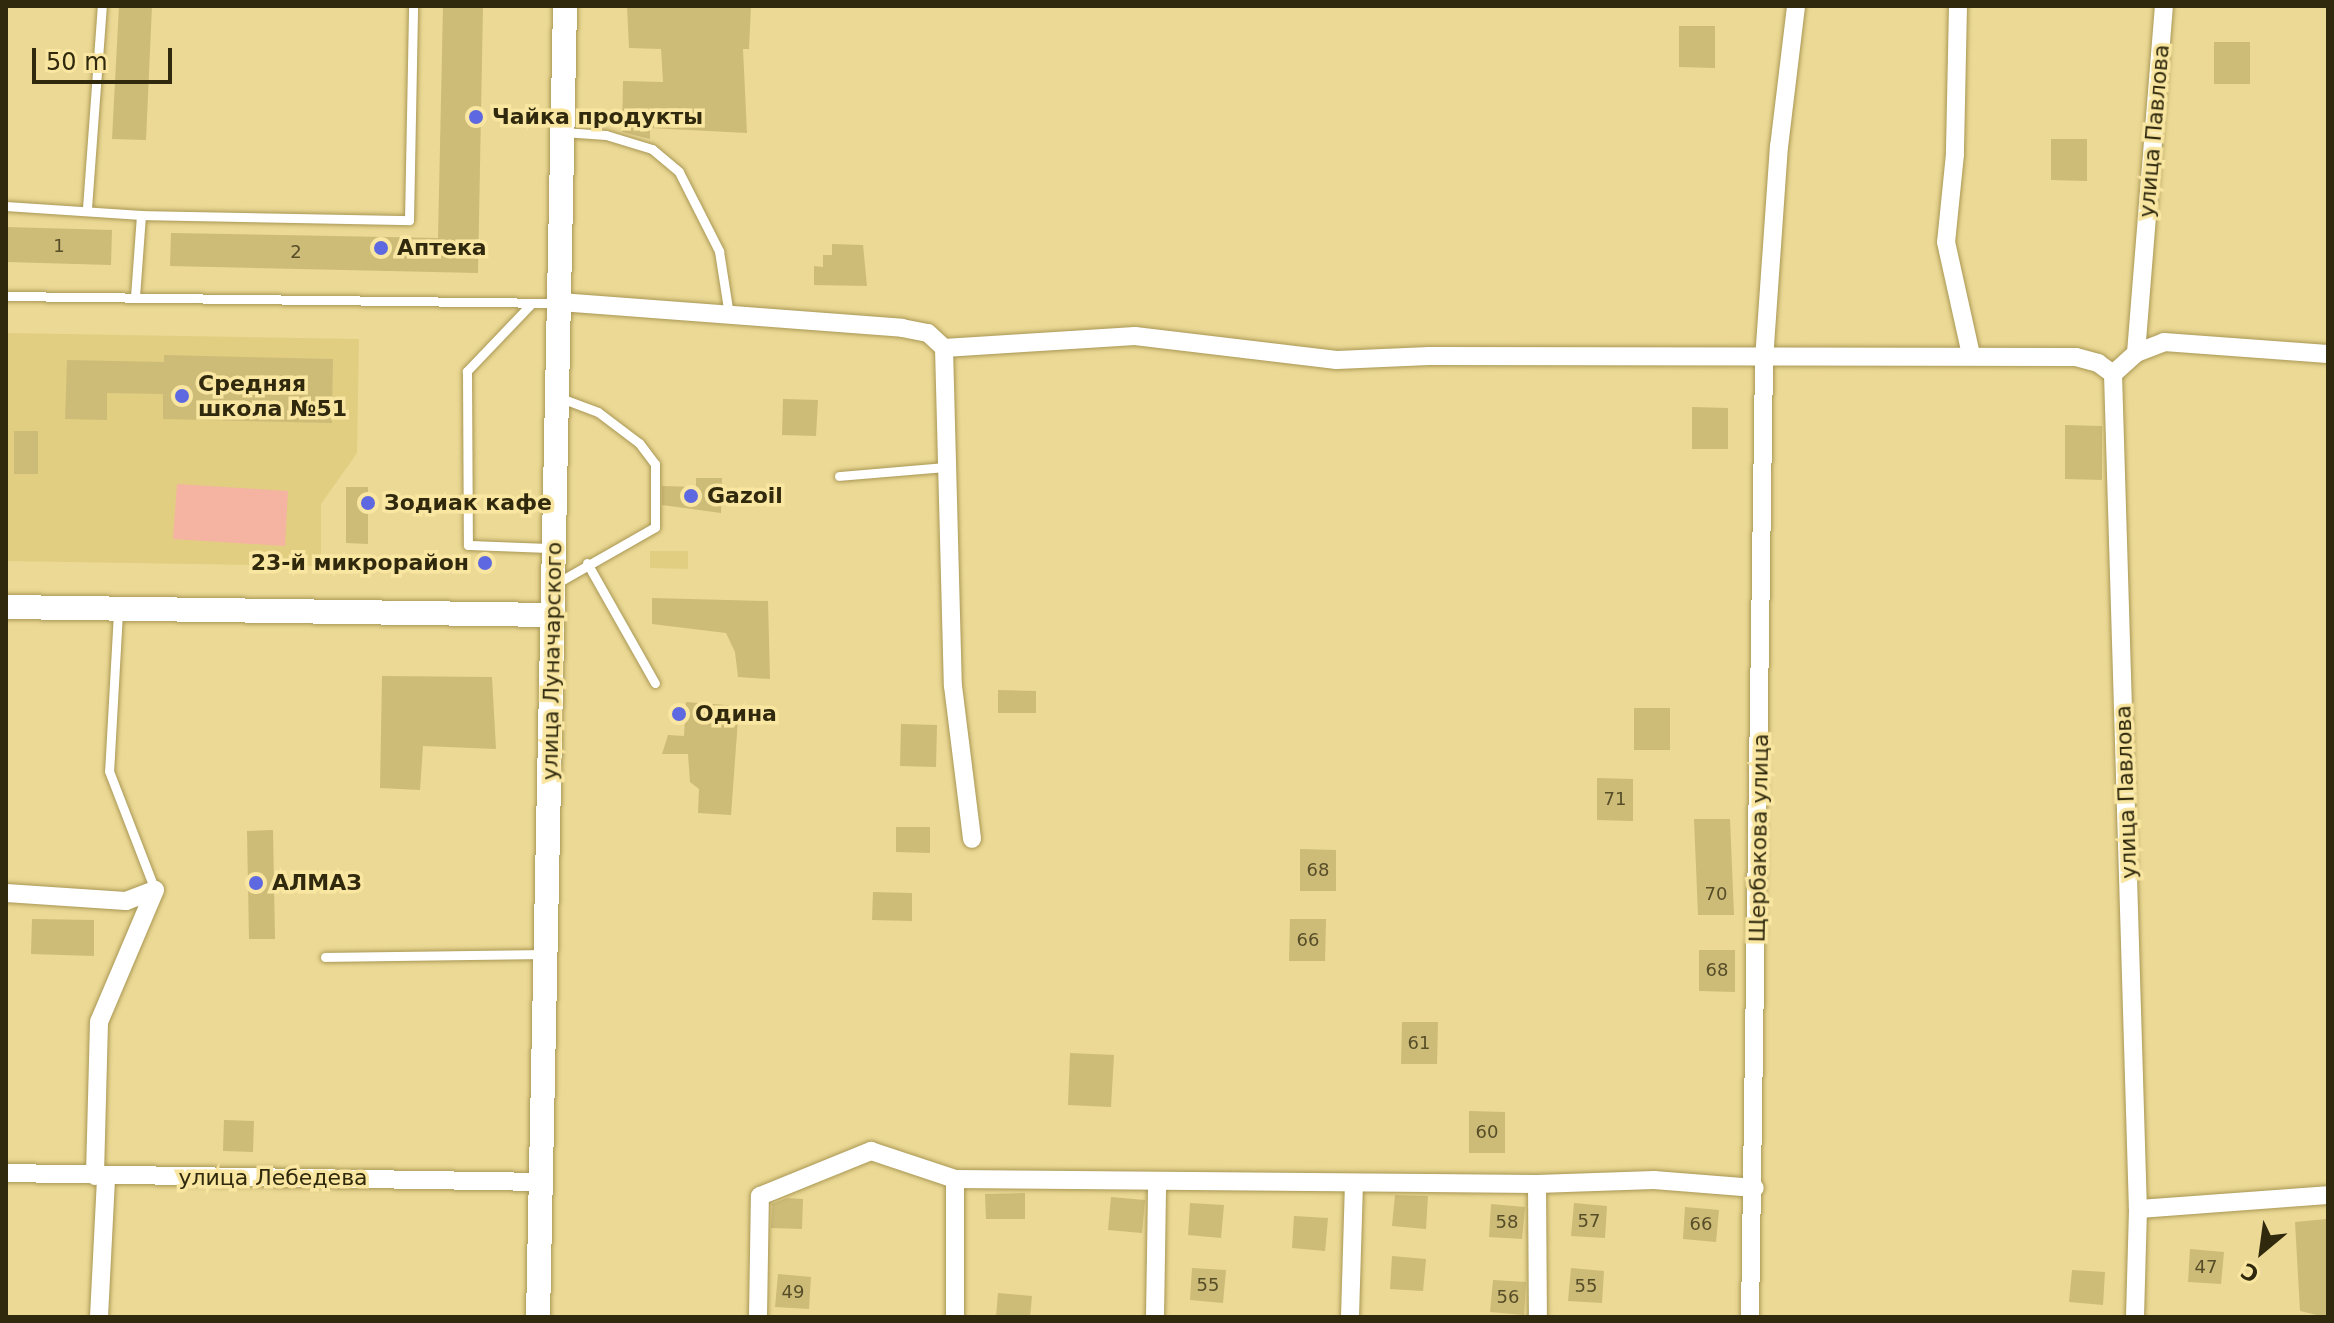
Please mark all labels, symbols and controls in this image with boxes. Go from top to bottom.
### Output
scale bar [36,32,176,82]
street label: улица Павлова [2133,43,2175,219]
text: 50 m [46,48,108,76]
place label: Чайка продукты [492,104,703,130]
marker: Чайка продукты [467,108,485,126]
house number: 1 [53,235,65,257]
place label: Аптека [397,235,487,261]
marker: Аптека [372,239,390,257]
house number: 2 [290,241,302,263]
place label: Средняя школа №51 [198,370,347,422]
marker: Средняя школа №51 [173,387,191,405]
place label: Gazoil [707,483,783,509]
marker: Gazoil [682,487,700,505]
place label: Зодиак кафе [384,490,552,516]
marker: Зодиак кафе [359,494,377,512]
street label: улица Луначарского [537,542,567,780]
place label: 23-й микрорайон [251,550,469,576]
marker: 23-й микрорайон [476,554,494,572]
place label: Одина [695,701,777,727]
marker: Одина [670,705,688,723]
street label: улица Павлова [2110,705,2142,879]
street label: Щербакова улица [1744,733,1774,943]
house number: 71 [1604,788,1626,810]
house number: 68 [1307,859,1329,881]
place label: АЛМАЗ [272,870,362,896]
marker: АЛМАЗ [247,874,265,892]
house number: 70 [1705,883,1727,905]
house number: 66 [1297,929,1319,951]
house number: 68 [1706,959,1728,981]
house number: 61 [1408,1032,1430,1054]
house number: 60 [1476,1121,1498,1143]
street label: улица Лебедева [178,1165,368,1191]
house number: 57 [1578,1210,1600,1232]
house number: 58 [1496,1211,1518,1233]
north arrow [2222,1211,2302,1291]
house number: 66 [1690,1213,1712,1235]
house number: 47 [2195,1256,2217,1278]
text: С [2237,1258,2263,1287]
house number: 55 [1197,1274,1219,1296]
house number: 55 [1575,1275,1597,1297]
house number: 49 [782,1281,804,1303]
house number: 56 [1497,1286,1519,1308]

